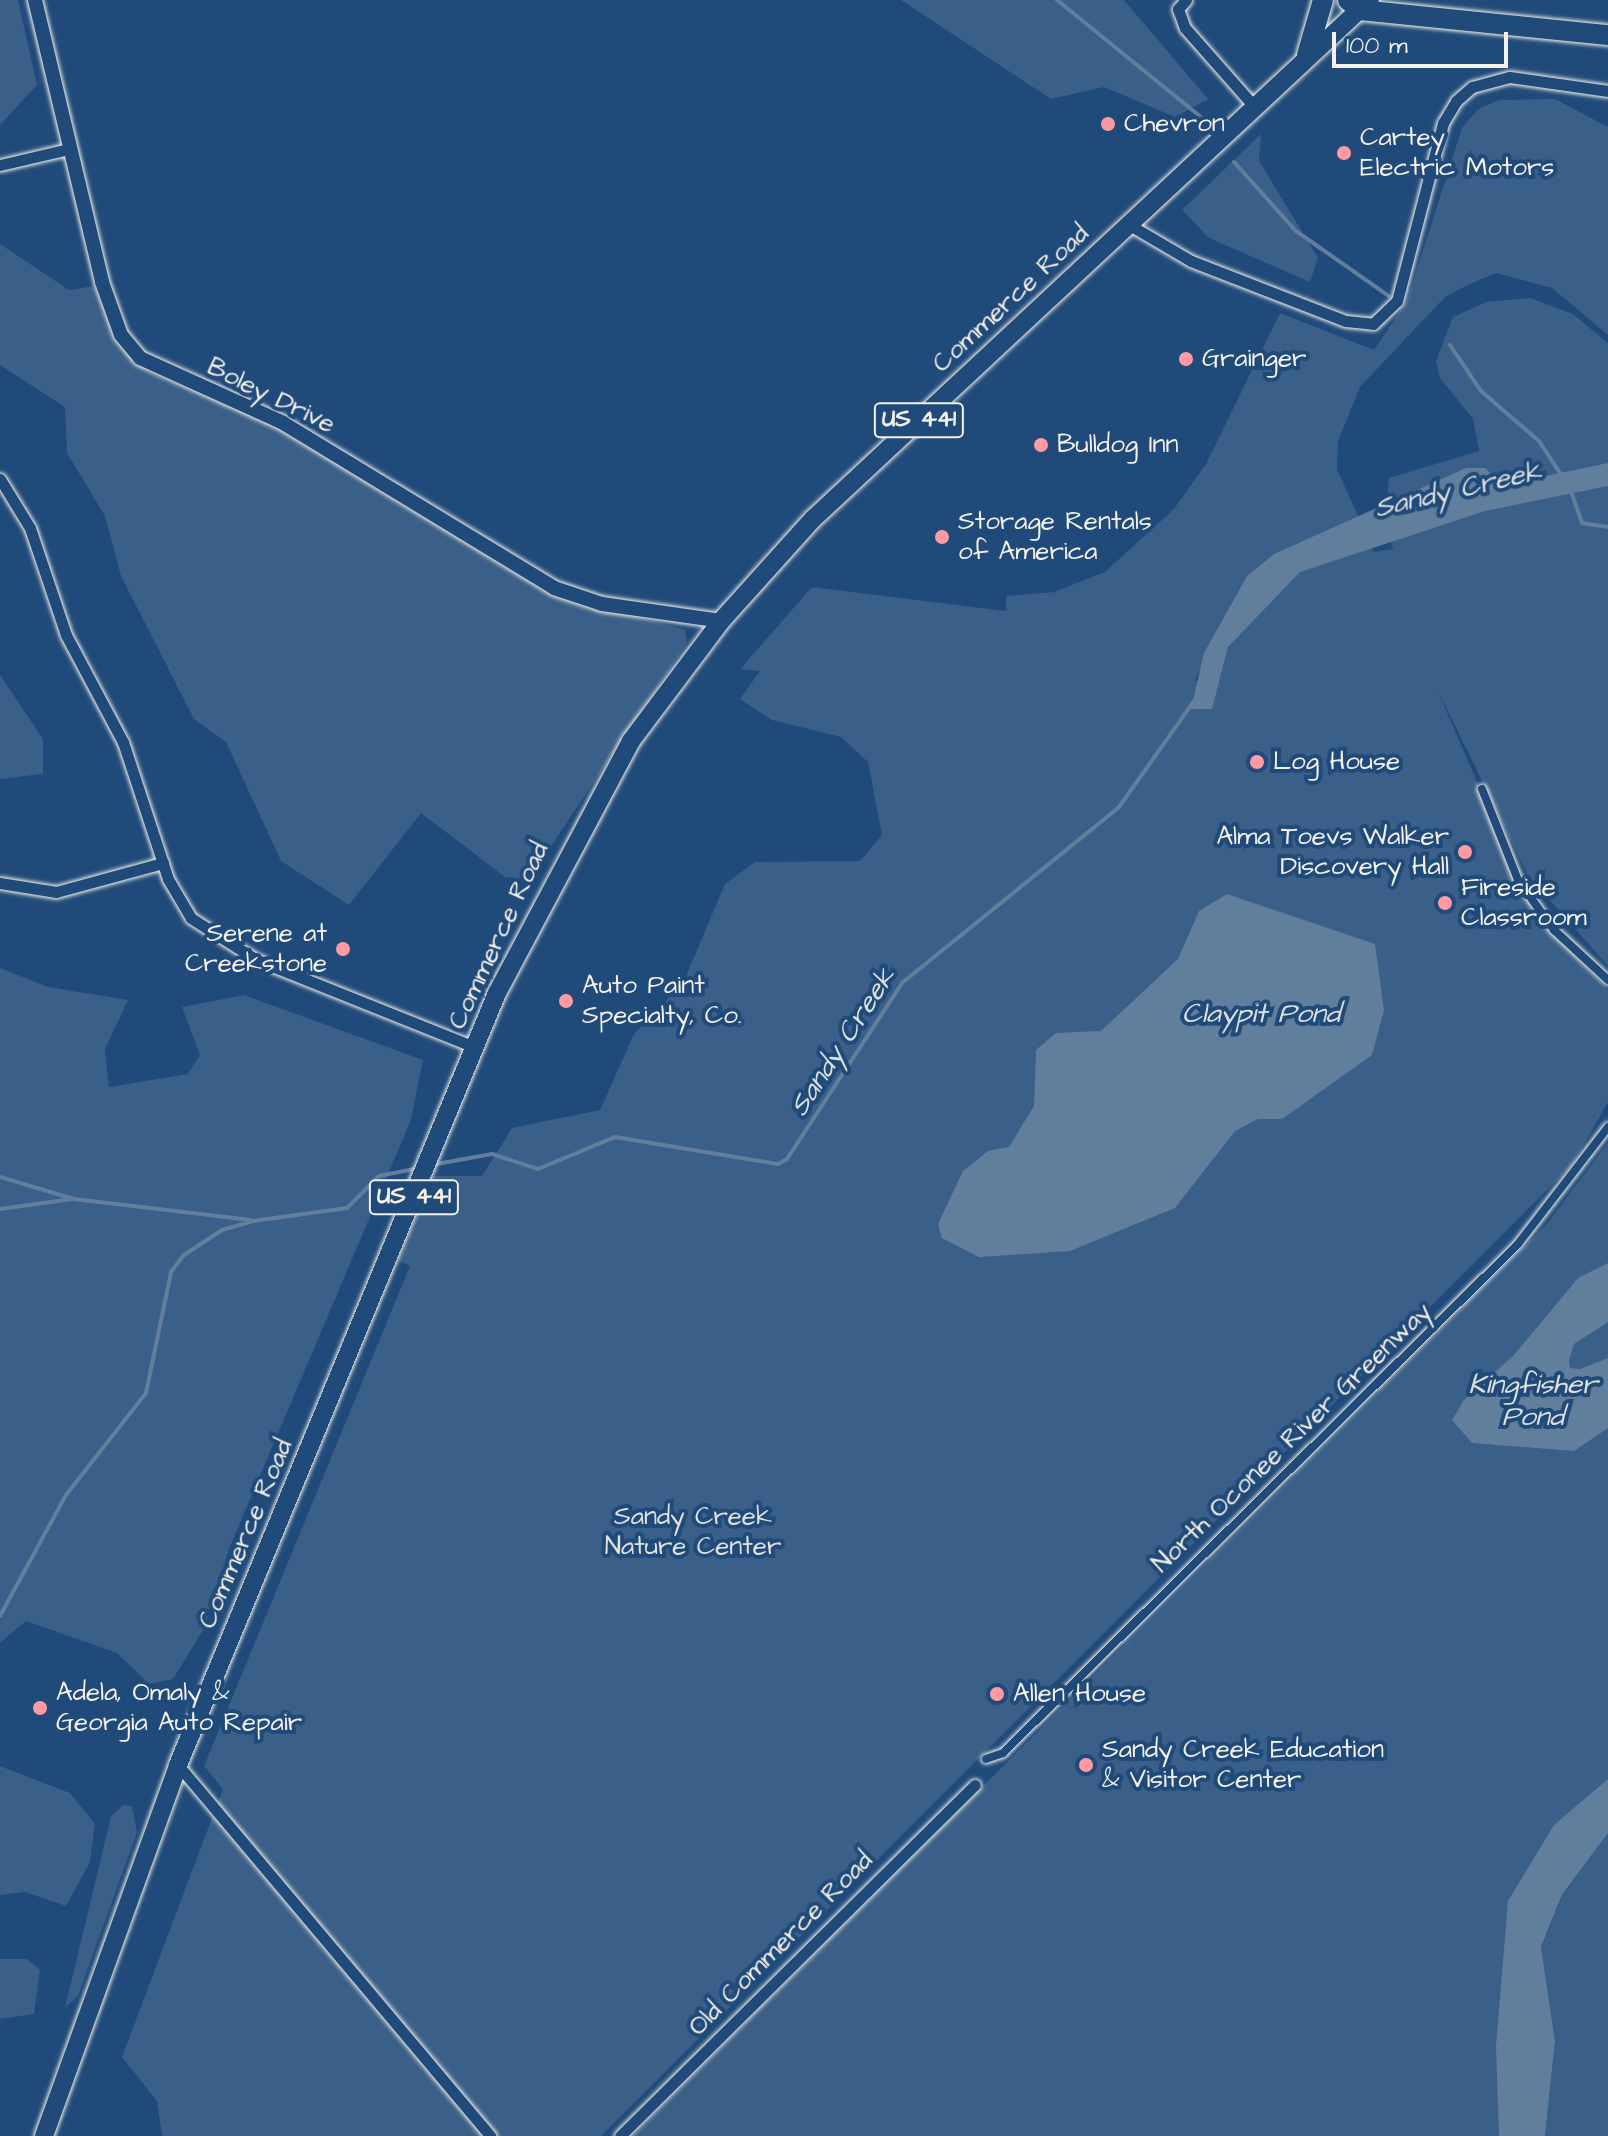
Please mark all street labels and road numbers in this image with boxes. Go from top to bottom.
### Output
street label: Commerce Road [926,219,1096,379]
street label: Boley Drive [202,352,340,440]
road number: US 441 [873,400,965,440]
street label: Commerce Road [442,838,556,1034]
road number: US 441 [368,1177,460,1217]
street label: North Oconee River Greenway [1146,1296,1438,1580]
street label: Commerce Road [192,1435,300,1633]
street label: Old Commerce Road [682,1845,880,2043]

